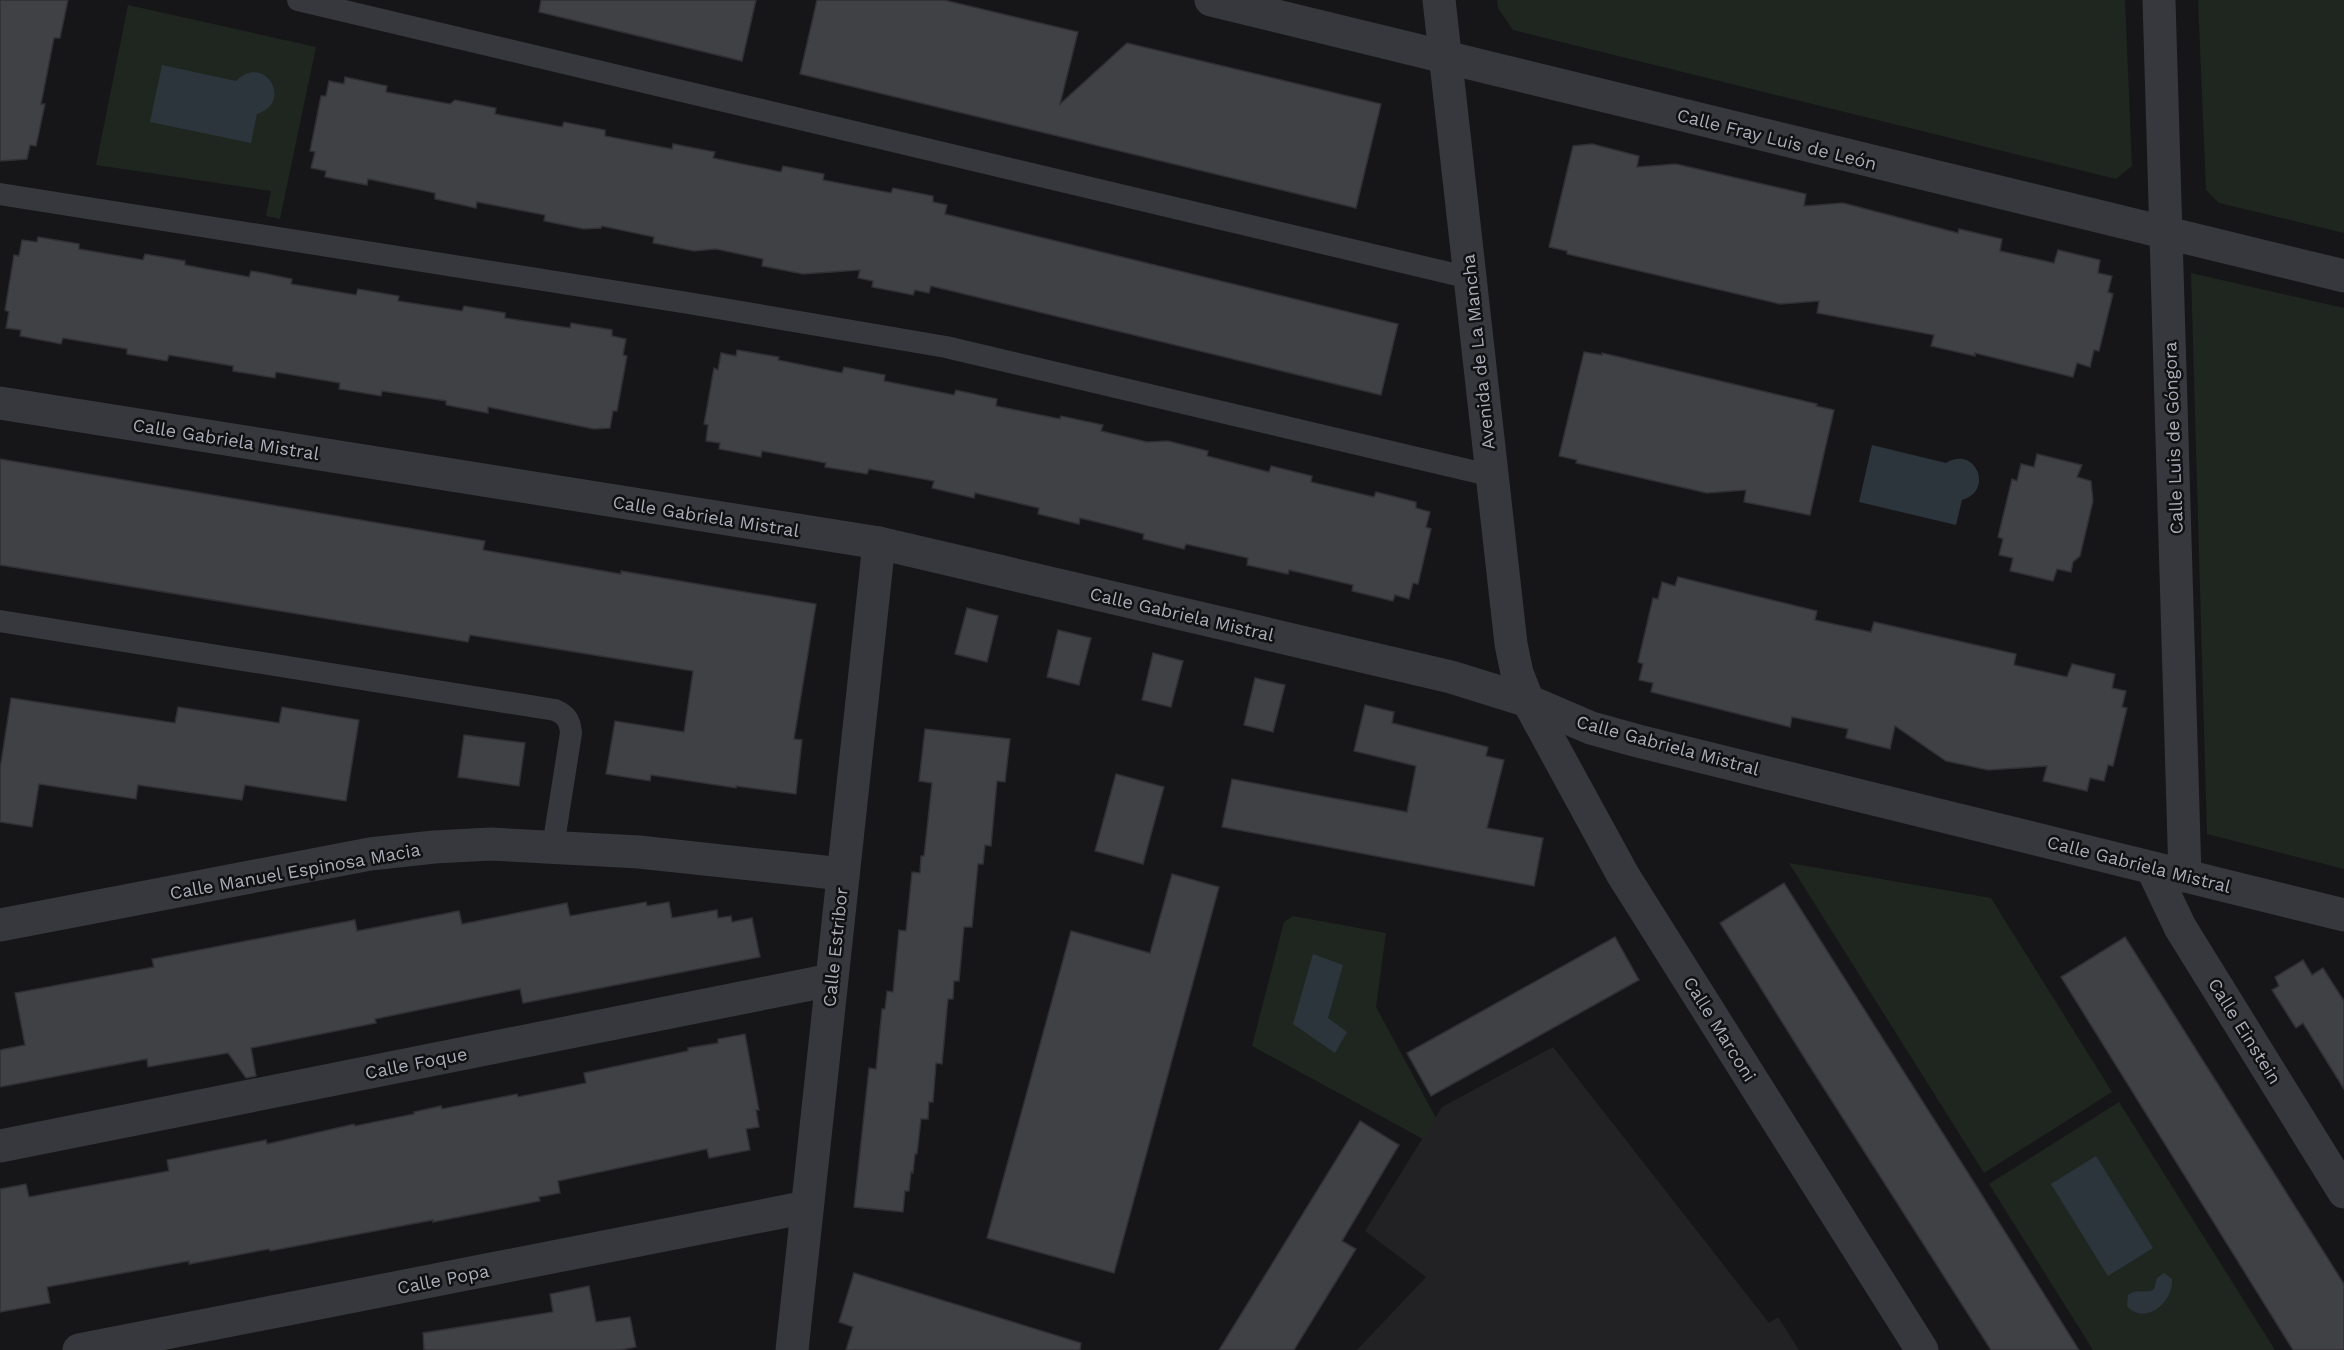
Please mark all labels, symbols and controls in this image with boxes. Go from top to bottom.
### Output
street label: Calle Fray Luis de León [1675,104,1879,174]
street label: Avenida de La Mancha [1457,253,1499,451]
street label: Calle Luis de Góngora [2159,341,2187,535]
street label: Calle Gabriela Mistral [131,414,321,464]
street label: Calle Gabriela Mistral [611,491,801,541]
street label: Calle Gabriela Mistral [1088,583,1277,646]
street label: Calle Gabriela Mistral [1574,710,1762,780]
street label: Calle Gabriela Mistral [2045,831,2233,897]
street label: Calle Manuel Espinosa Macia [168,839,422,903]
street label: Calle Estribor [818,886,852,1008]
street label: Calle Marconi [1679,973,1761,1085]
street label: Calle Einstein [2204,974,2286,1088]
street label: Calle Foque [363,1043,469,1083]
street label: Calle Popa [395,1260,491,1298]

